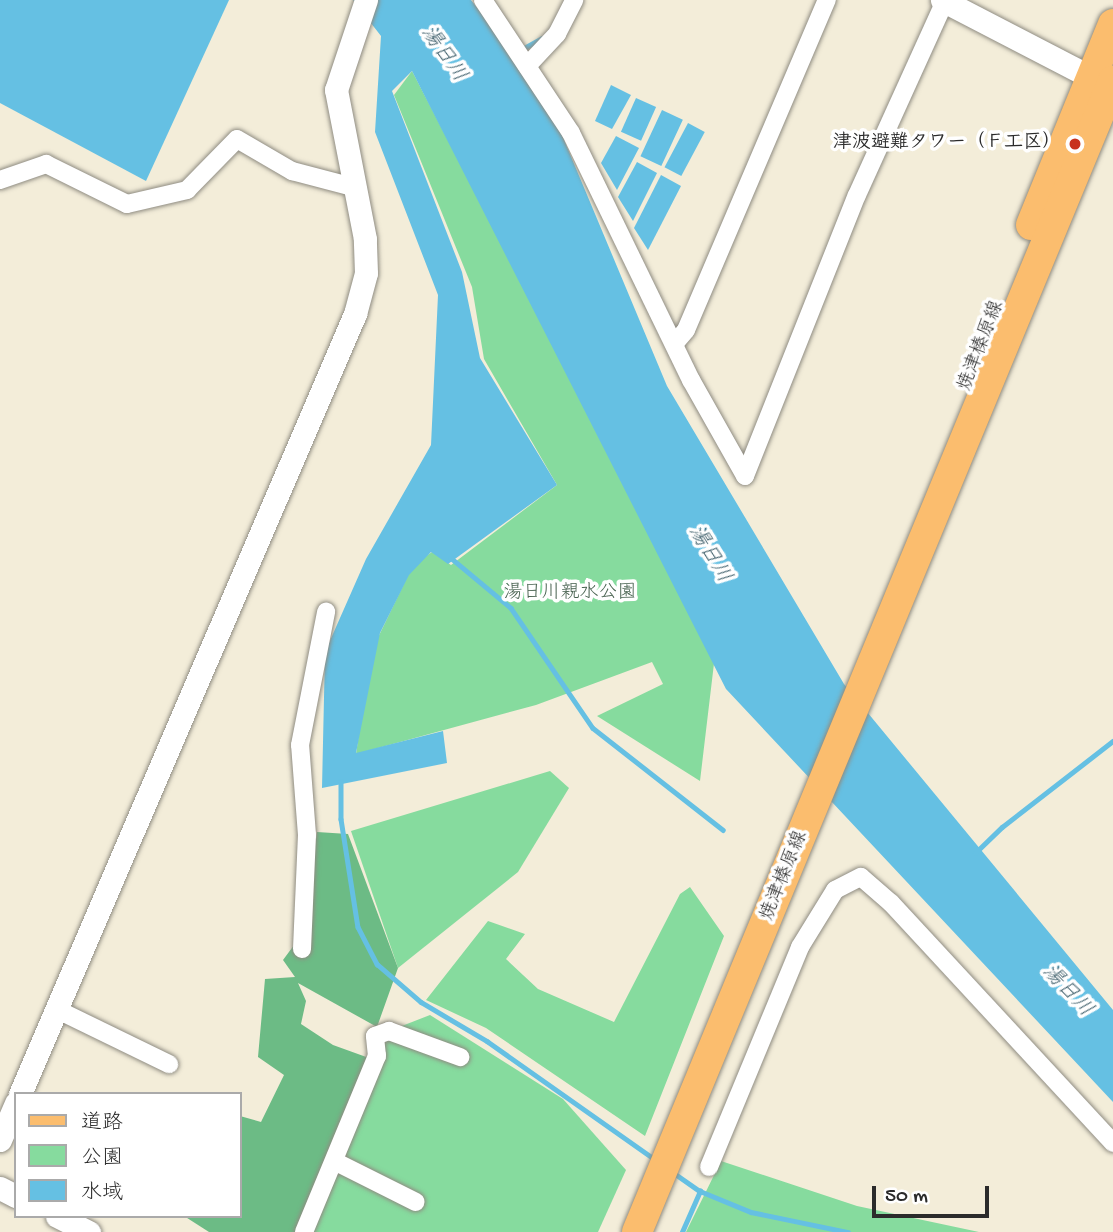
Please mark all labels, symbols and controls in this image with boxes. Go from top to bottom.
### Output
water label: 湯日川 [414,22,470,88]
place label: 津波避難タワー（Ｆ工区） [833,133,1061,155]
marker: 津波避難タワー（Ｆ工区） [1067,136,1083,152]
street label: 焼津榛原線 [954,298,1010,394]
water label: 湯日川 [681,522,735,588]
park label: 湯日川親水公園 [504,583,636,605]
street label: 焼津榛原線 [757,828,813,924]
water label: 湯日川 [1035,960,1097,1024]
legend [14,1092,242,1218]
text: 道路 [81,1112,123,1137]
text: 公園 [81,1147,123,1172]
scale bar [875,1172,992,1216]
text: 水域 [81,1182,123,1207]
text: 50 m [885,1185,928,1210]

